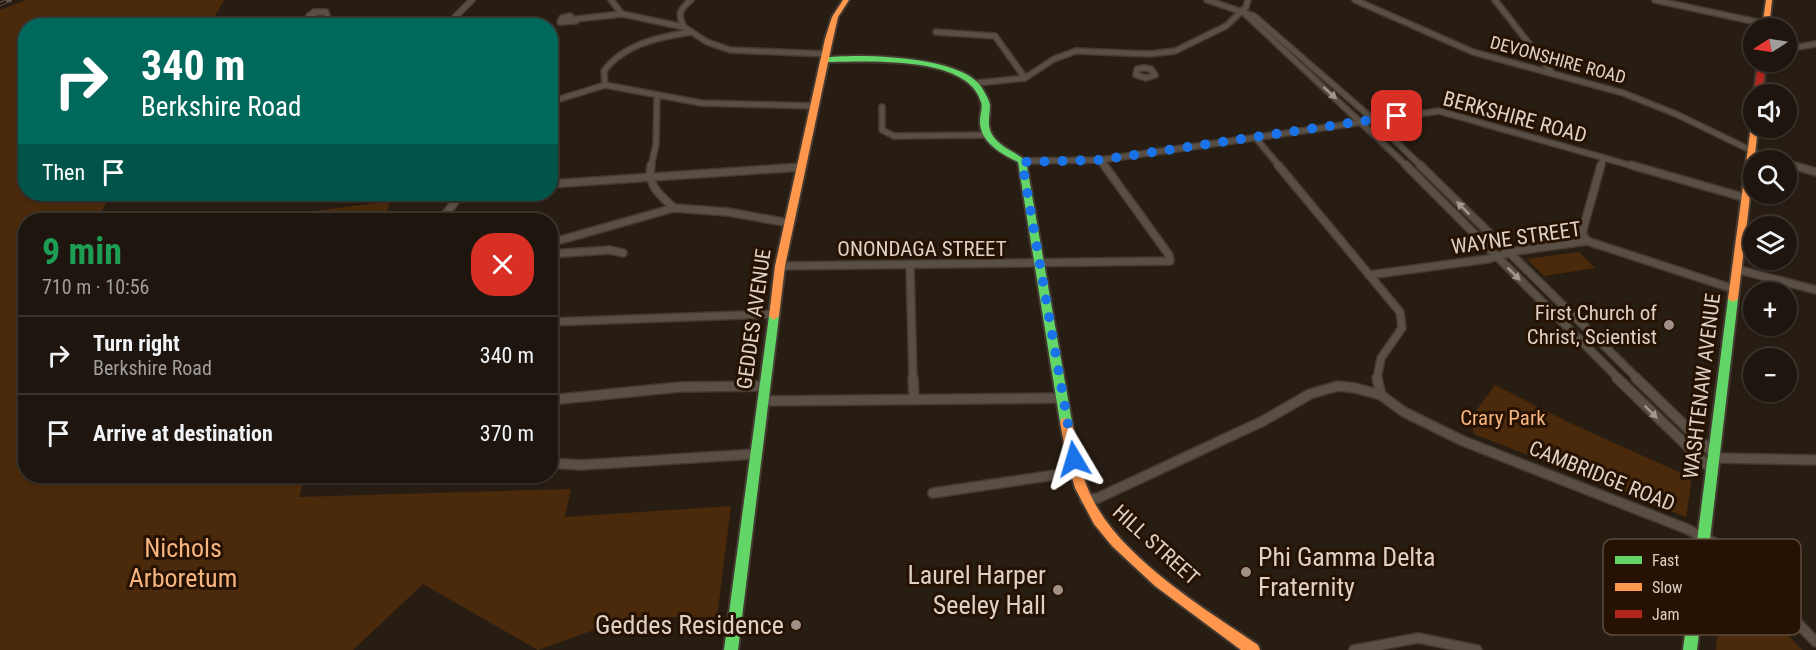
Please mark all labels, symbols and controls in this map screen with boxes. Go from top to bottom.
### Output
north arrow [1743,18,1797,72]
map controls [1743,18,1797,402]
street label: DEVONSHIRE ROAD [1488,31,1628,88]
text: 340 m [141,41,246,90]
icon: right [42,42,120,120]
button: sound [1743,84,1797,138]
one-way arrow [1322,86,1337,99]
street label: BERKSHIRE ROAD [1441,86,1589,148]
pin [1371,90,1422,141]
text: Berkshire Road [141,91,301,123]
icon: arrive [1380,99,1413,132]
button: search [1743,150,1797,204]
icon: arrive [97,156,130,189]
text: Then [42,160,85,185]
one-way arrow [1457,202,1471,216]
button: layers [1743,216,1797,270]
street label: WAYNE STREET [1449,217,1583,259]
text: 9 min [42,231,122,273]
button: close [471,233,534,296]
street label: ONONDAGA STREET [837,237,1007,261]
street label: GEDDES AVENUE [732,247,776,391]
one-way arrow [1506,266,1520,280]
text: 710 m · 10:56 [42,275,149,299]
button: + [1743,282,1797,336]
street label: WASHTENAW AVENUE [1679,292,1725,480]
place label: First Church of Christ, Scientist [1527,301,1657,349]
marker: First Church of Christ, Scientist [1662,318,1676,332]
text: Turn right [93,331,180,356]
icon: right [42,339,75,372]
text: 340 m [480,343,534,368]
button: − [1743,348,1797,402]
text: Berkshire Road [93,356,212,380]
one-way arrow [1644,405,1658,420]
park label: Crary Park [1460,406,1546,430]
icon: arrive [42,417,75,450]
text: Arrive at destination [93,421,273,446]
text: 370 m [480,421,534,446]
position arrow [1042,427,1106,491]
street label: CAMBRIDGE ROAD [1526,436,1678,516]
street label: HILL STREET [1108,500,1204,590]
park label: Nichols Arboretum [129,533,237,593]
legend [1603,539,1801,635]
place label: Phi Gamma Delta Fraternity [1258,542,1435,602]
text: Fast [1652,551,1679,570]
place label: Laurel Harper Seeley Hall [907,560,1046,620]
marker: Phi Gamma Delta Fraternity [1239,565,1253,579]
text: Slow [1652,578,1682,597]
marker: Laurel Harper Seeley Hall [1051,583,1065,597]
text: Jam [1652,605,1679,624]
place label: Geddes Residence [595,610,784,640]
marker: Geddes Residence [789,618,803,632]

